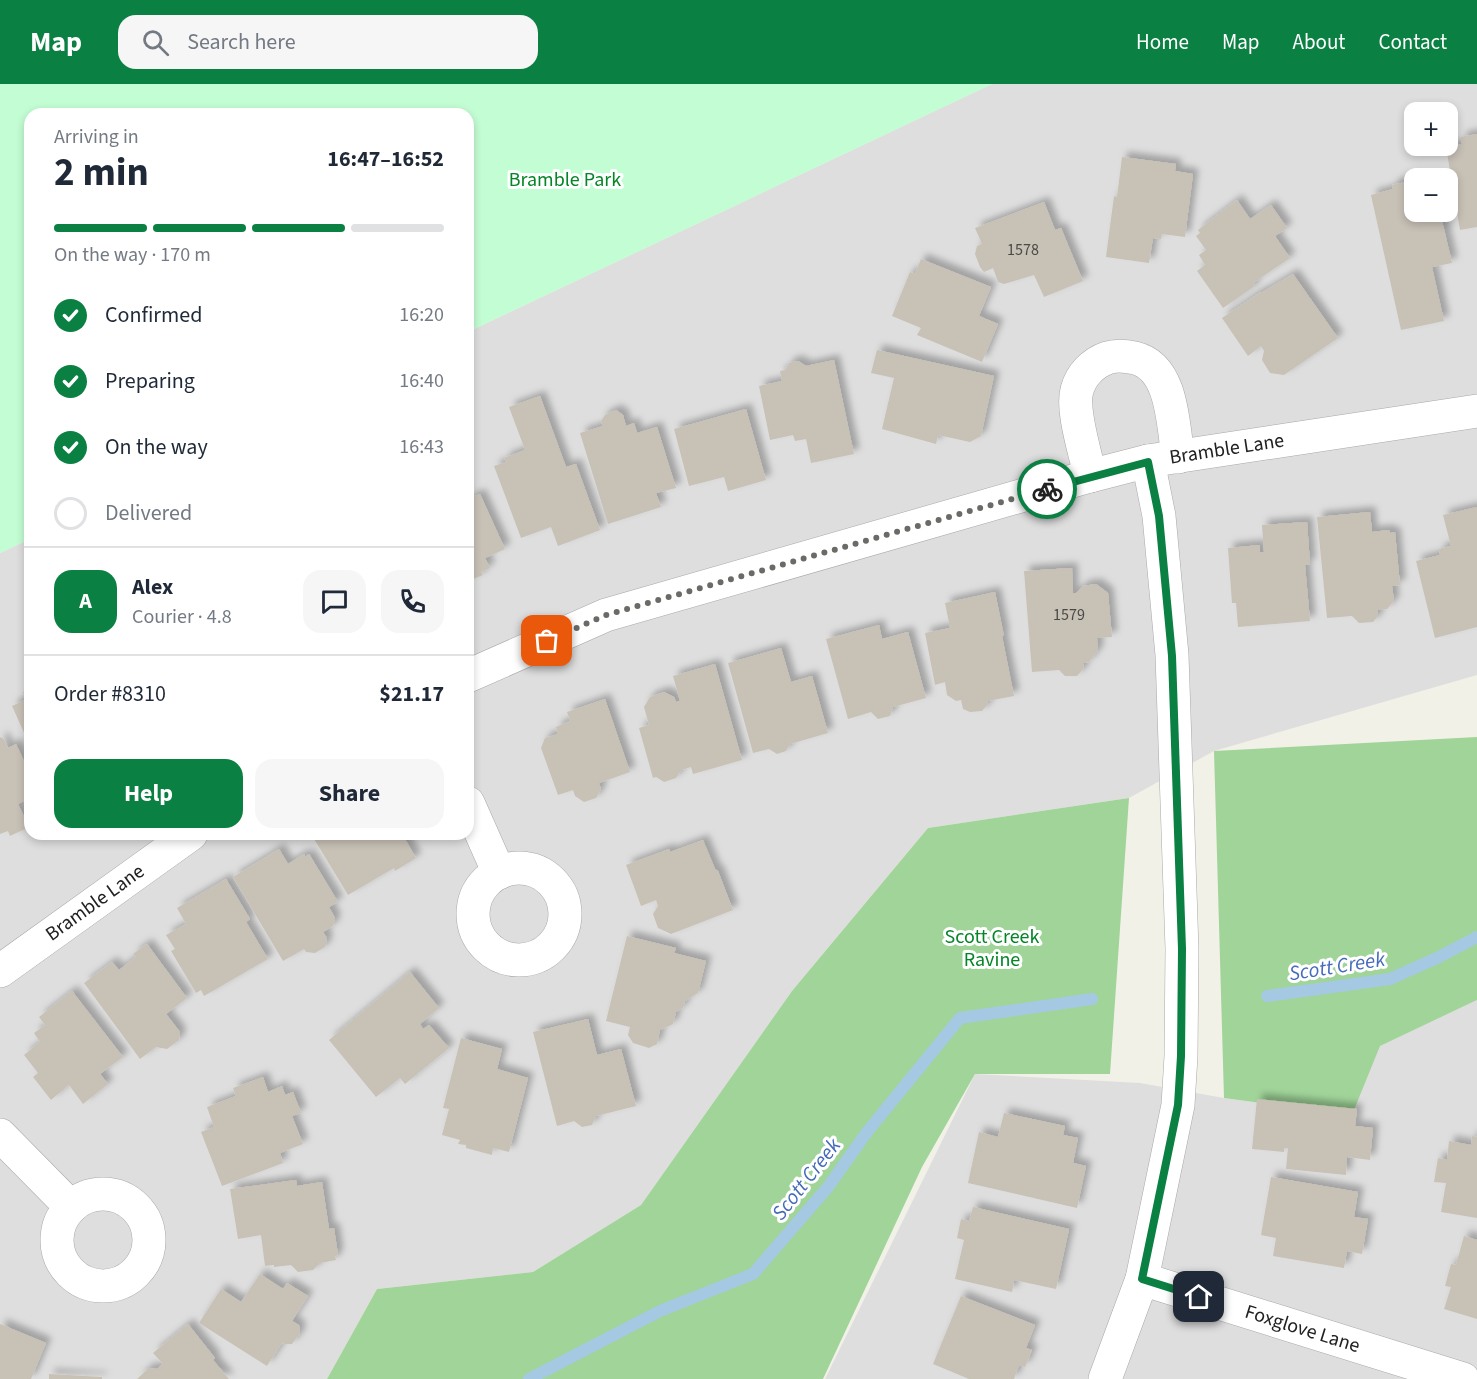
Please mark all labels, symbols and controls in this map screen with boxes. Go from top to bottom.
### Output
search box [118,15,538,69]
text: Map [30,22,82,62]
icon: search [139,26,172,59]
text: Search here [187,26,296,58]
text: Home [1136,27,1189,57]
text: Map [1222,27,1260,57]
text: About [1293,27,1345,57]
text: Contact [1378,27,1447,57]
map controls [1404,102,1458,222]
button: + [1404,102,1458,156]
text: Arriving in [54,123,139,151]
text: 16:47–16:52 [327,143,444,175]
text: 2 min [54,145,149,201]
park label: Bramble Park [509,166,621,194]
button: − [1404,168,1458,222]
house number: 1578 [1007,239,1039,261]
text: On the way · 170 m [54,241,211,269]
icon: check [54,299,87,332]
text: Confirmed [105,299,202,331]
text: 16:20 [399,301,444,329]
icon: check [54,365,87,398]
text: Preparing [105,365,195,397]
text: 16:40 [399,367,444,395]
street label: Bramble Lane [1167,426,1286,472]
icon: check [54,431,87,464]
text: On the way [105,431,208,463]
text: 16:43 [399,433,444,461]
courier [1017,459,1077,519]
icon: bike [1031,473,1064,506]
text: Delivered [105,497,192,529]
button: chat [303,570,366,633]
button: phone [381,570,444,633]
text: Alex [132,571,173,603]
text: A [79,585,92,617]
text: Courier · 4.8 [132,603,232,631]
house number: 1579 [1053,604,1085,626]
pin [521,615,572,666]
icon: bag [530,624,563,657]
text: Order #8310 [54,678,166,710]
text: $21.17 [379,678,444,710]
button: Help [54,759,243,828]
button: Share [255,759,444,828]
street label: Bramble Lane [40,858,150,948]
park label: Scott Creek Ravine [945,923,1040,974]
water label: Scott Creek [1287,943,1388,988]
water label: Scott Creek [764,1131,848,1226]
pin [1173,1271,1224,1322]
icon: home [1182,1280,1215,1313]
street label: Foxglove Lane [1241,1298,1363,1360]

